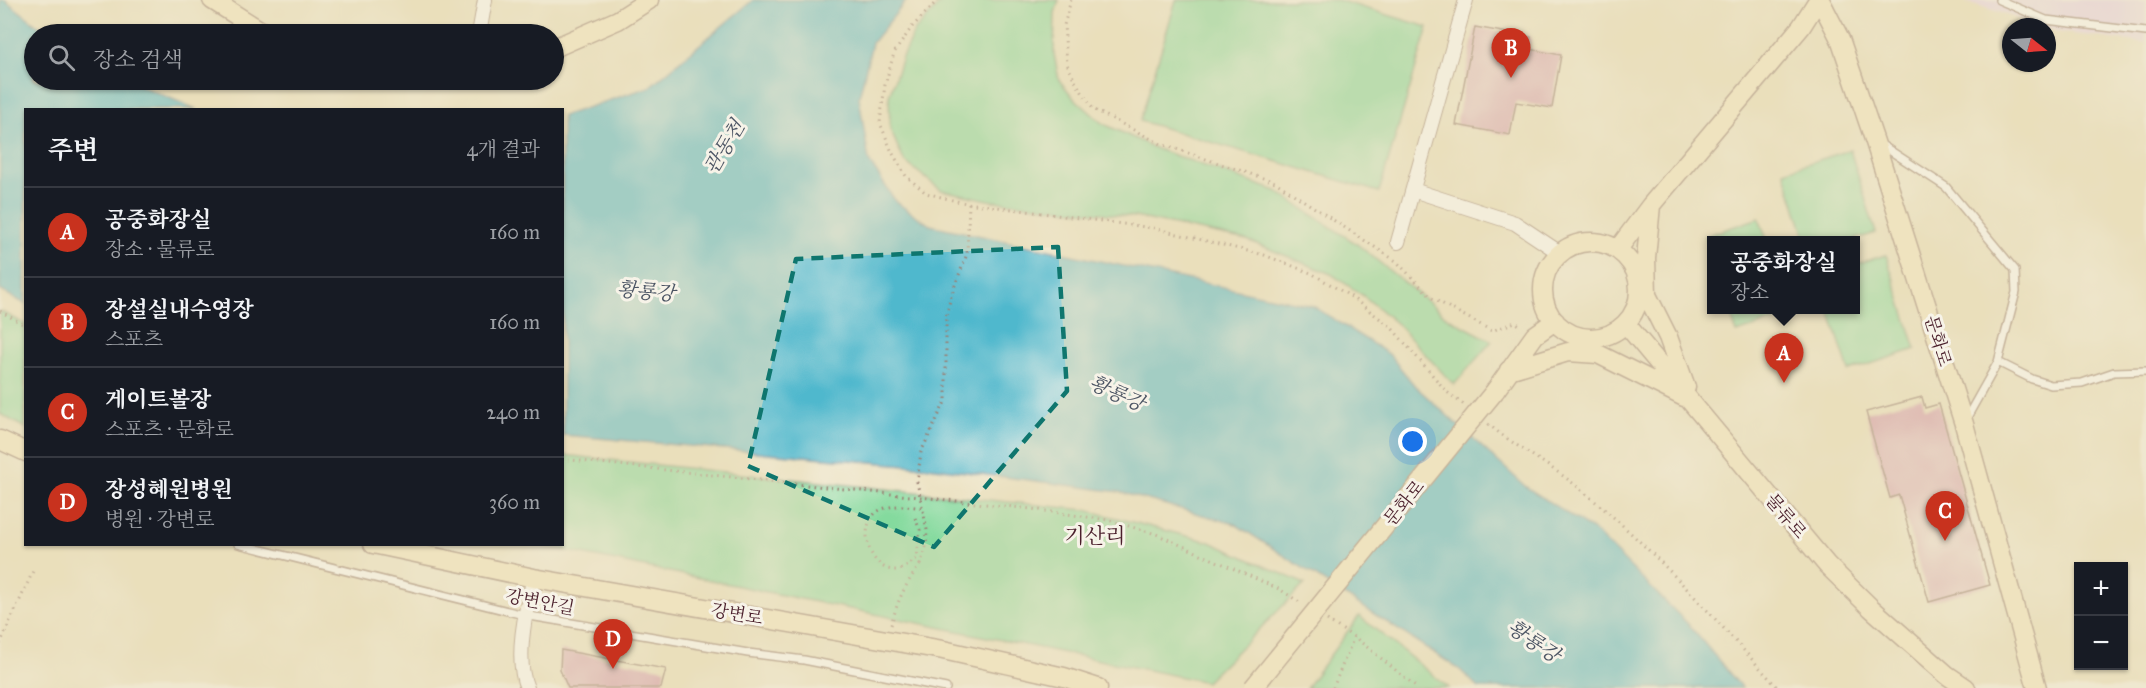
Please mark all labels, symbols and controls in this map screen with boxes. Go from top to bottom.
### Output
north arrow [2002,18,2056,72]
search box [24,24,564,90]
pin: B [1492,28,1530,78]
icon: search [45,41,78,74]
text: 장소 검색 [93,46,183,73]
water label: 관동천 [699,115,750,178]
text: 주변 [48,134,98,166]
text: 4개 결과 [467,137,540,161]
text: 공중화장실 [105,206,211,233]
text: A [61,220,74,244]
text: 160 m [489,220,540,244]
popup [1707,236,1860,314]
text: 장소 · 물류로 [105,237,215,261]
text: 공중화장실 [1730,249,1837,276]
water label: 황룡강 [616,277,679,306]
text: 장소 [1730,280,1769,304]
text: 장설실내수영장 [105,296,254,323]
text: B [61,310,74,334]
text: 160 m [489,310,540,334]
street label: 문화로 [1920,313,1956,369]
text: 스포츠 [105,327,163,351]
pin: A [1764,334,1804,383]
water label: 황룡강 [1086,370,1151,417]
text: 게이트볼장 [105,386,211,413]
text: C [61,400,74,424]
text: 240 m [486,400,540,424]
text: 스포츠 · 문화로 [105,417,234,441]
your location [1398,427,1427,456]
text: 장성혜원병원 [105,476,233,503]
street label: 문화로 [1379,476,1429,530]
street label: 물류로 [1761,489,1811,543]
text: D [60,490,75,514]
text: 360 m [489,490,540,514]
pin: C [1926,492,1964,541]
text: 병원 · 강변로 [105,507,215,531]
district label: 기산리 [1065,523,1125,549]
map controls [2074,562,2128,670]
button: + [2074,562,2128,616]
street label: 강변안길 [504,585,576,619]
street label: 강변로 [709,599,765,629]
water label: 황룡강 [1503,615,1567,669]
button: − [2074,616,2128,670]
pin: D [594,620,632,669]

